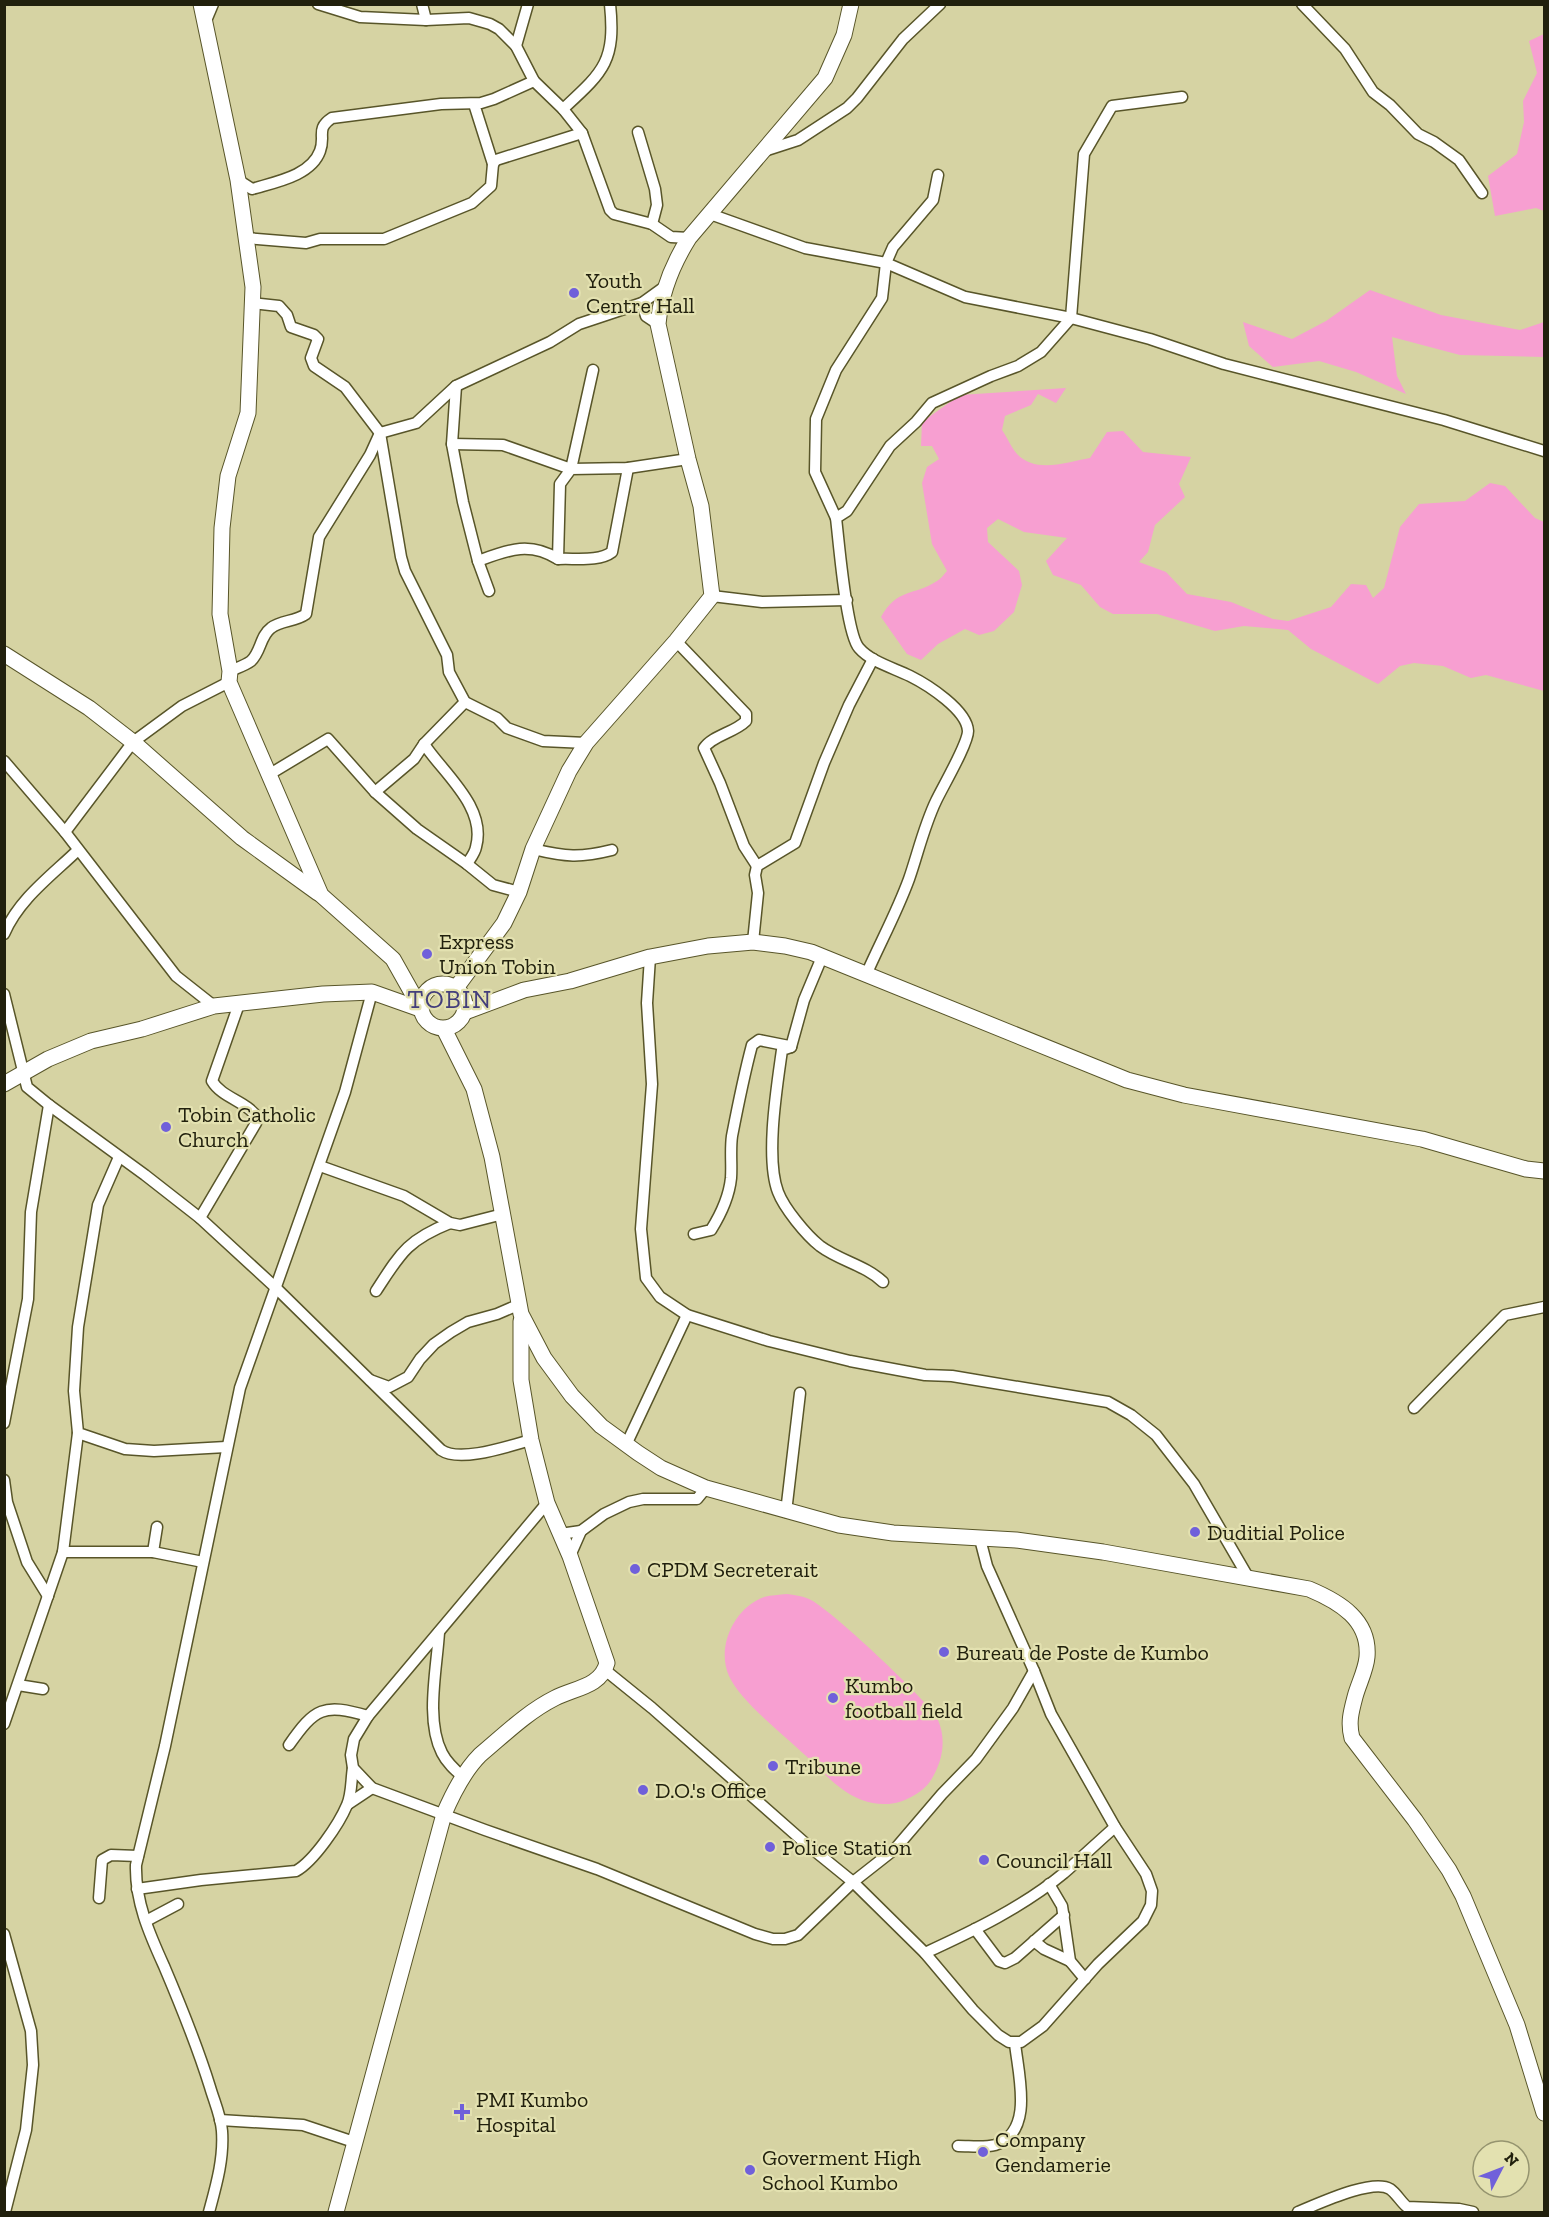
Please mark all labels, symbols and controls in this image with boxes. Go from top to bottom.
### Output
place label: Youth Centre Hall [585,267,695,319]
marker: Youth Centre Hall [567,286,581,300]
place label: Express Union Tobin [439,928,556,980]
marker: Express Union Tobin [420,947,434,961]
district label: TOBIN [407,983,493,1015]
place label: Tobin Catholic Church [178,1101,316,1153]
marker: Tobin Catholic Church [159,1120,173,1134]
place label: Duditial Police [1207,1519,1345,1546]
marker: Duditial Police [1188,1525,1202,1539]
place label: CPDM Secreterait [647,1556,819,1583]
marker: CPDM Secreterait [628,1562,642,1576]
place label: Bureau de Poste de Kumbo [956,1639,1209,1666]
marker: Bureau de Poste de Kumbo [937,1645,951,1659]
place label: Kumbo football field [845,1672,962,1724]
marker: Kumbo football field [826,1691,840,1705]
place label: Tribune [785,1753,861,1780]
marker: Tribune [766,1759,780,1773]
place label: D.O.'s Office [655,1777,766,1804]
marker: D.O.'s Office [636,1783,650,1797]
place label: Police Station [782,1834,912,1861]
marker: Police Station [763,1840,777,1854]
place label: Council Hall [996,1847,1112,1874]
marker: Council Hall [977,1853,991,1867]
place label: PMI Kumbo Hospital [476,2086,588,2138]
marker: PMI Kumbo Hospital [453,2103,471,2121]
place label: Company Gendamerie [995,2126,1111,2178]
north arrow [1471,2139,1531,2199]
place label: Goverment High School Kumbo [762,2144,921,2196]
marker: Company Gendamerie [976,2145,990,2159]
text: N [1501,2148,1523,2170]
marker: Goverment High School Kumbo [743,2163,757,2177]

